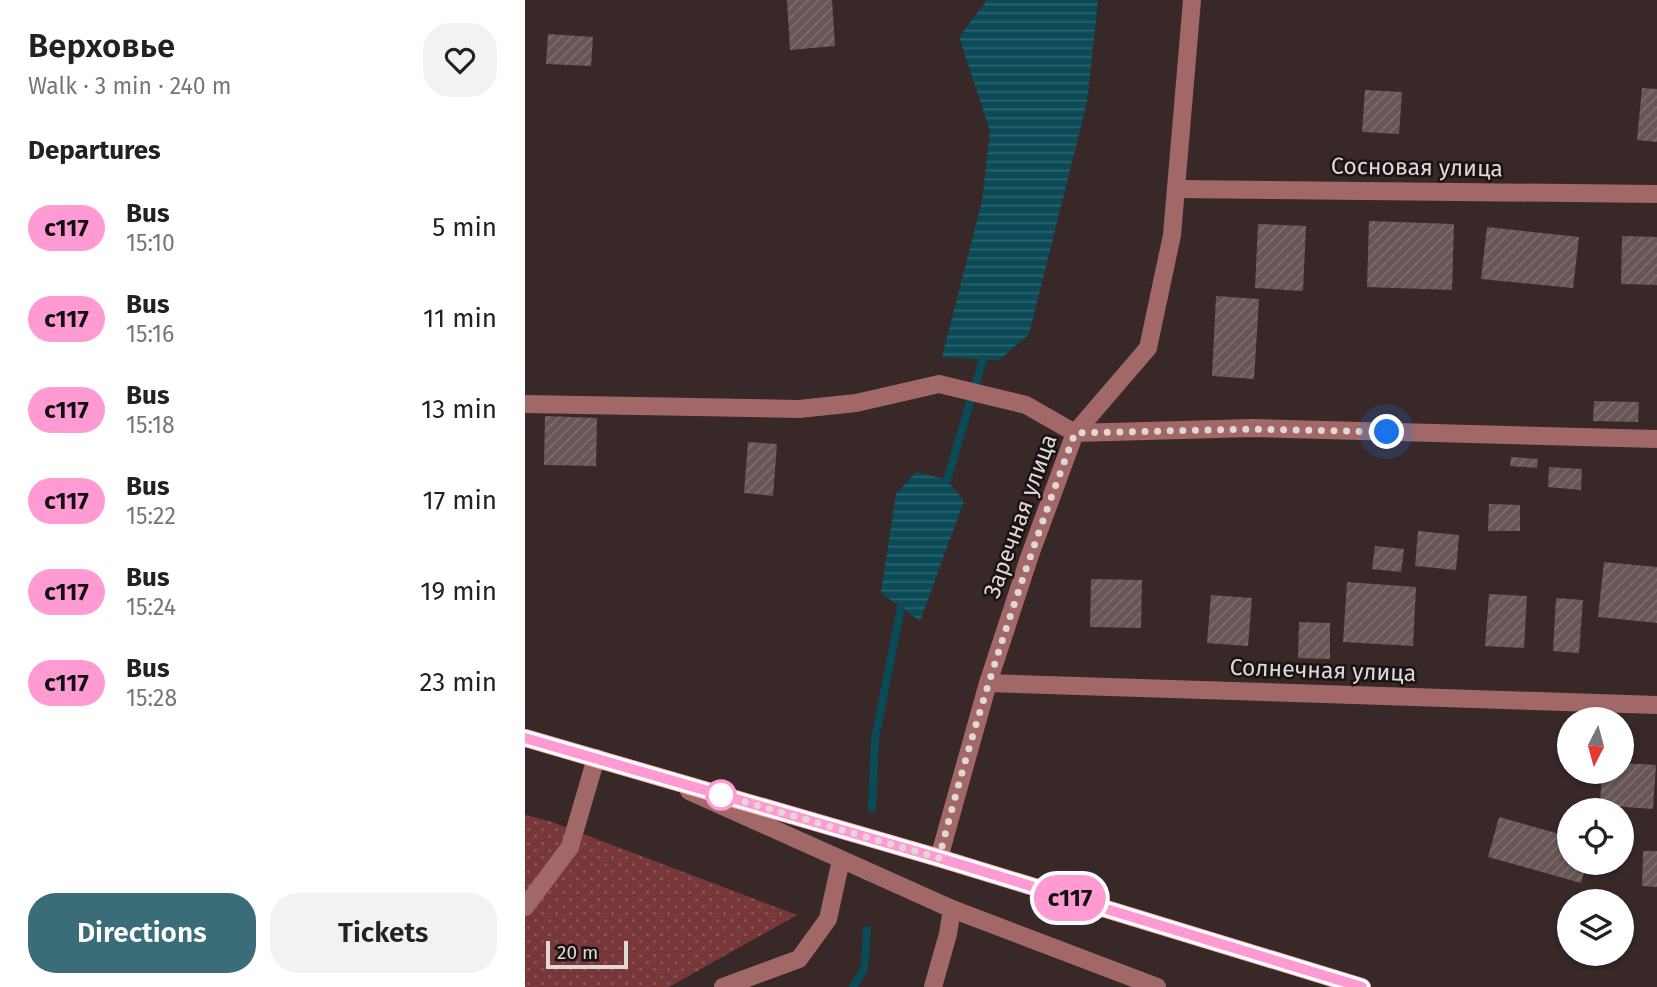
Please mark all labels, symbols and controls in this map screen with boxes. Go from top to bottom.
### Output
button: heart [423,23,497,97]
text: Верховье [28,26,175,66]
text: Walk · 3 min · 240 m [28,72,231,100]
text: Departures [28,135,161,166]
street label: Сосновая улица [1331,152,1503,182]
text: Bus [126,198,169,229]
text: 5 min [432,212,497,243]
text: с117 [44,214,89,242]
text: 15:10 [126,229,175,257]
text: Bus [126,289,169,320]
text: 11 min [423,303,497,334]
text: с117 [44,305,89,333]
text: 15:16 [126,320,174,348]
text: Bus [126,380,169,411]
text: 13 min [421,394,497,425]
text: с117 [44,396,89,424]
text: 15:18 [126,411,175,439]
your location [1369,414,1404,449]
street label: Заречная улица [977,430,1063,602]
text: Bus [126,471,169,502]
text: 17 min [422,485,497,516]
text: с117 [44,487,89,515]
text: 15:22 [126,502,176,530]
text: Bus [126,562,169,593]
text: 19 min [420,576,497,607]
text: с117 [44,578,89,606]
text: 15:24 [126,593,176,621]
text: Bus [126,653,169,684]
street label: Солнечная улица [1229,653,1417,687]
text: 23 min [420,667,497,698]
text: с117 [44,669,89,697]
text: 15:28 [126,684,177,712]
north arrow [1557,707,1635,784]
map controls [1557,707,1634,966]
unlabelled marker [706,780,736,810]
button: locate [1557,798,1634,875]
line badge: с117 [1021,875,1119,921]
text: с117 [1048,884,1092,912]
button: layers [1557,889,1634,966]
button: Directions [28,893,256,973]
button: Tickets [270,893,497,973]
scale bar [546,938,628,970]
text: 20 m [557,941,598,964]

